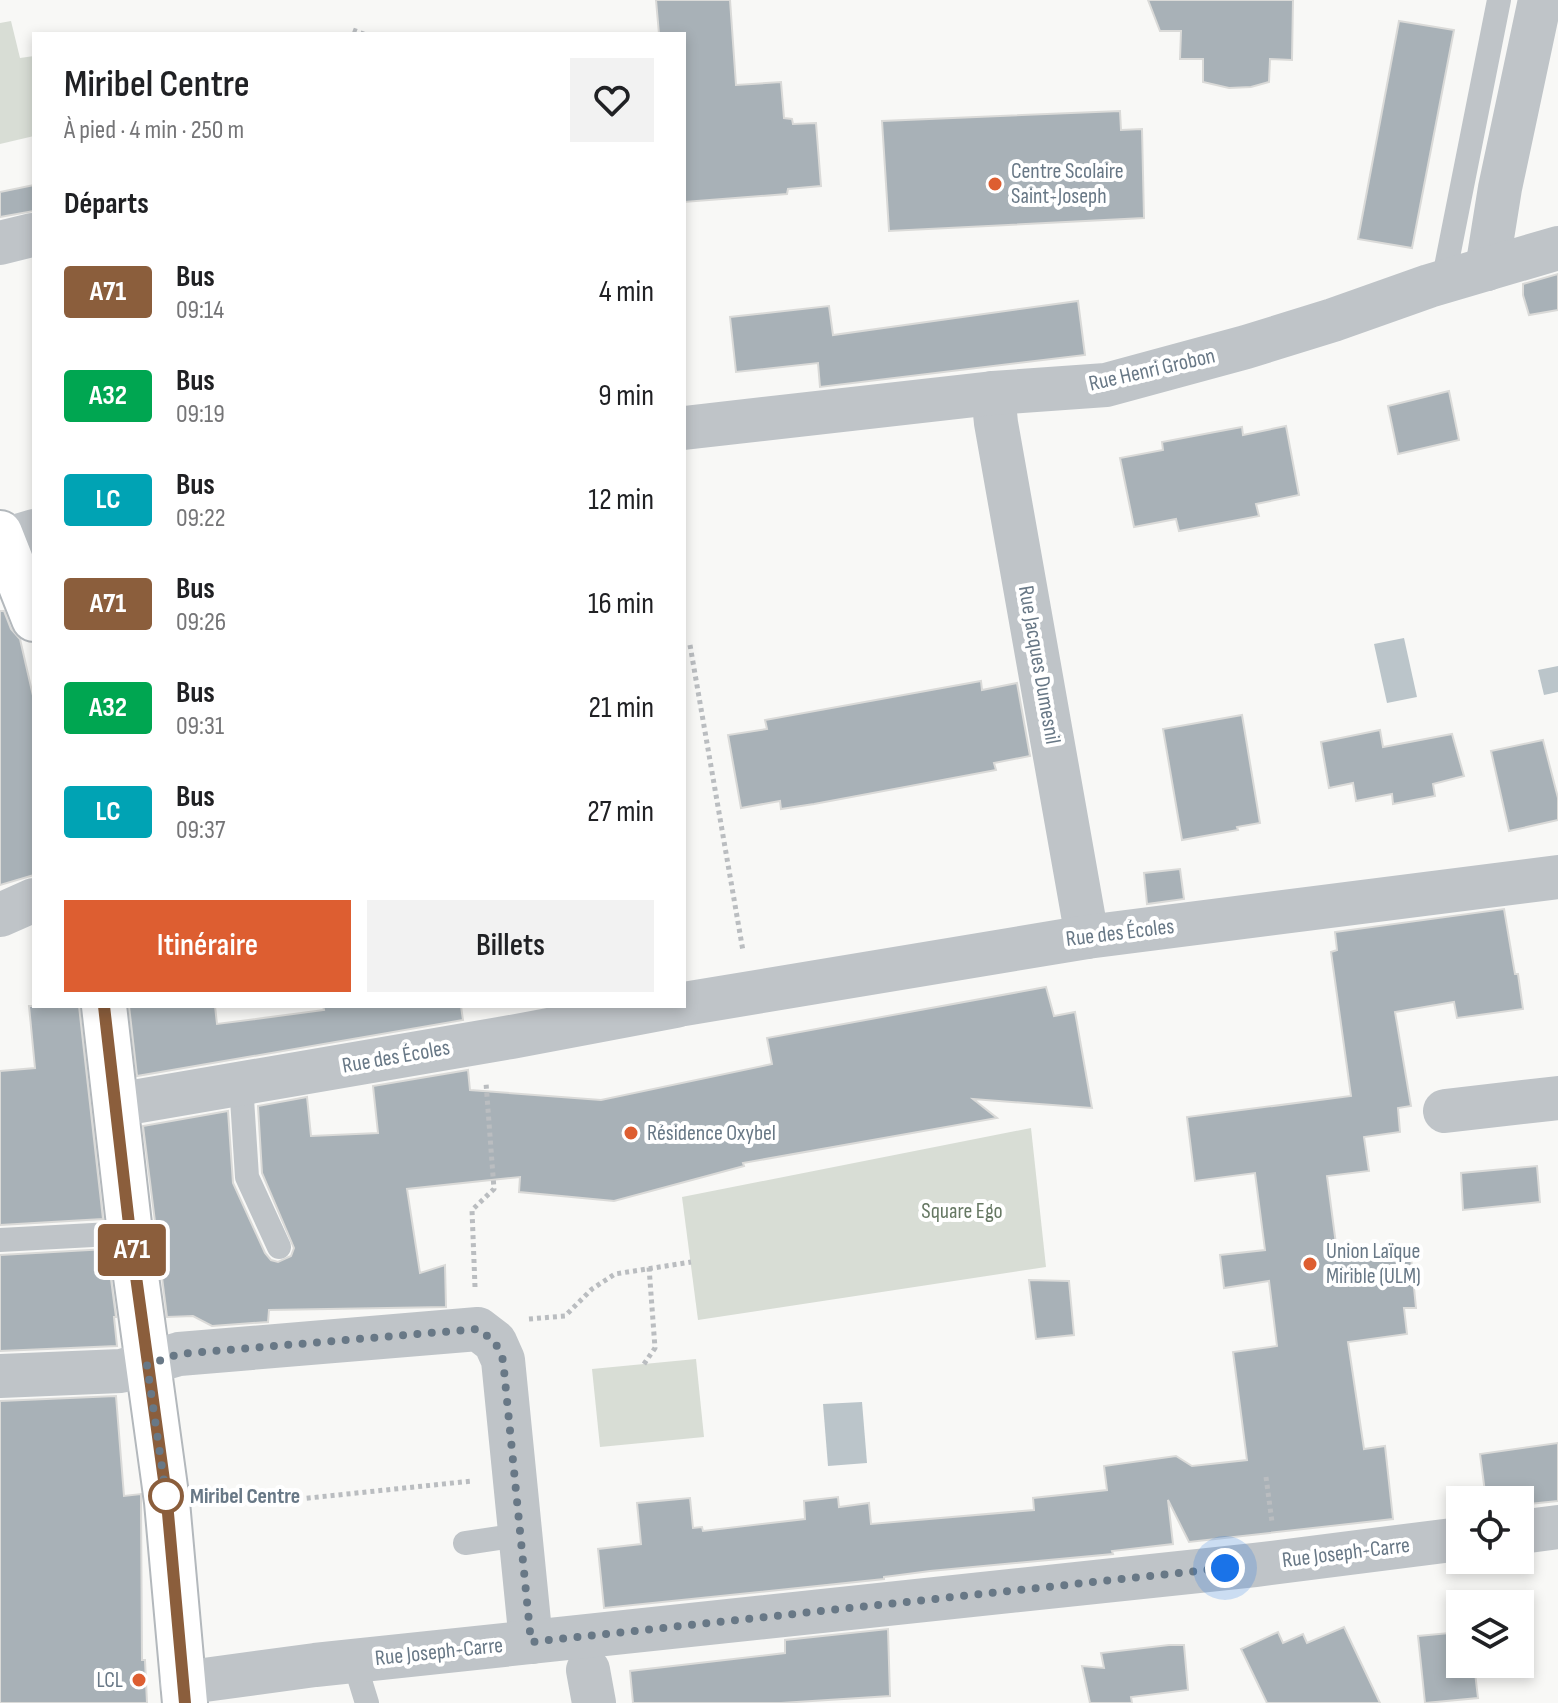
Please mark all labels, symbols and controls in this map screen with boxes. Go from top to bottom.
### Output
button: heart [570,58,654,142]
text: Miribel Centre [64,62,250,107]
text: À pied · 4 min · 250 m [64,115,244,146]
place label: Centre Scolaire Saint-Joseph [1011,158,1124,210]
marker: Centre Scolaire Saint-Joseph [986,175,1004,193]
text: Départs [64,186,149,222]
text: Bus [176,259,215,295]
text: 4 min [599,274,654,310]
text: A71 [90,275,126,308]
text: 09:14 [176,295,224,326]
street label: Rue Henri Grobon [1086,342,1218,398]
text: Bus [176,363,215,399]
text: 9 min [598,378,654,414]
text: A32 [89,379,127,412]
text: 09:19 [176,399,225,430]
text: Bus [176,467,215,503]
text: 12 min [588,482,654,518]
text: LC [95,483,121,516]
text: 09:22 [176,503,225,534]
text: Bus [176,571,215,607]
street label: Rue Jacques Dumesnil [1012,584,1066,746]
text: 16 min [588,586,654,622]
text: A71 [90,587,126,620]
text: 09:26 [176,607,226,638]
text: Bus [176,675,215,711]
text: 21 min [589,690,654,726]
text: A32 [89,691,127,724]
text: 09:31 [176,711,224,742]
text: Bus [176,779,215,815]
text: 27 min [587,794,654,830]
text: LC [95,795,121,828]
text: 09:37 [176,815,225,846]
button: Itinéraire [64,900,351,992]
button: Billets [367,900,654,992]
street label: Rue des Écoles [1064,913,1176,953]
street label: Rue des Écoles [340,1034,452,1080]
place label: Résidence Oxybel [647,1120,776,1147]
marker: Résidence Oxybel [622,1124,640,1142]
park label: Square Ego [921,1198,1003,1225]
line badge: A71 [86,1224,178,1276]
text: A71 [114,1233,150,1266]
place label: Union Laïque Mirible (ULM) [1326,1238,1421,1290]
marker: Union Laïque Mirible (ULM) [1301,1255,1319,1273]
marker: Miribel Centre [149,1479,183,1513]
place label: Miribel Centre [190,1483,300,1510]
map controls [1446,1486,1534,1678]
button: locate [1446,1486,1534,1574]
street label: Rue Joseph-Carre [1281,1532,1411,1574]
your location [1205,1548,1245,1588]
button: layers [1446,1590,1534,1678]
street label: Rue Joseph-Carre [374,1632,504,1672]
place label: LCL [96,1667,123,1694]
marker: LCL [130,1671,148,1689]

